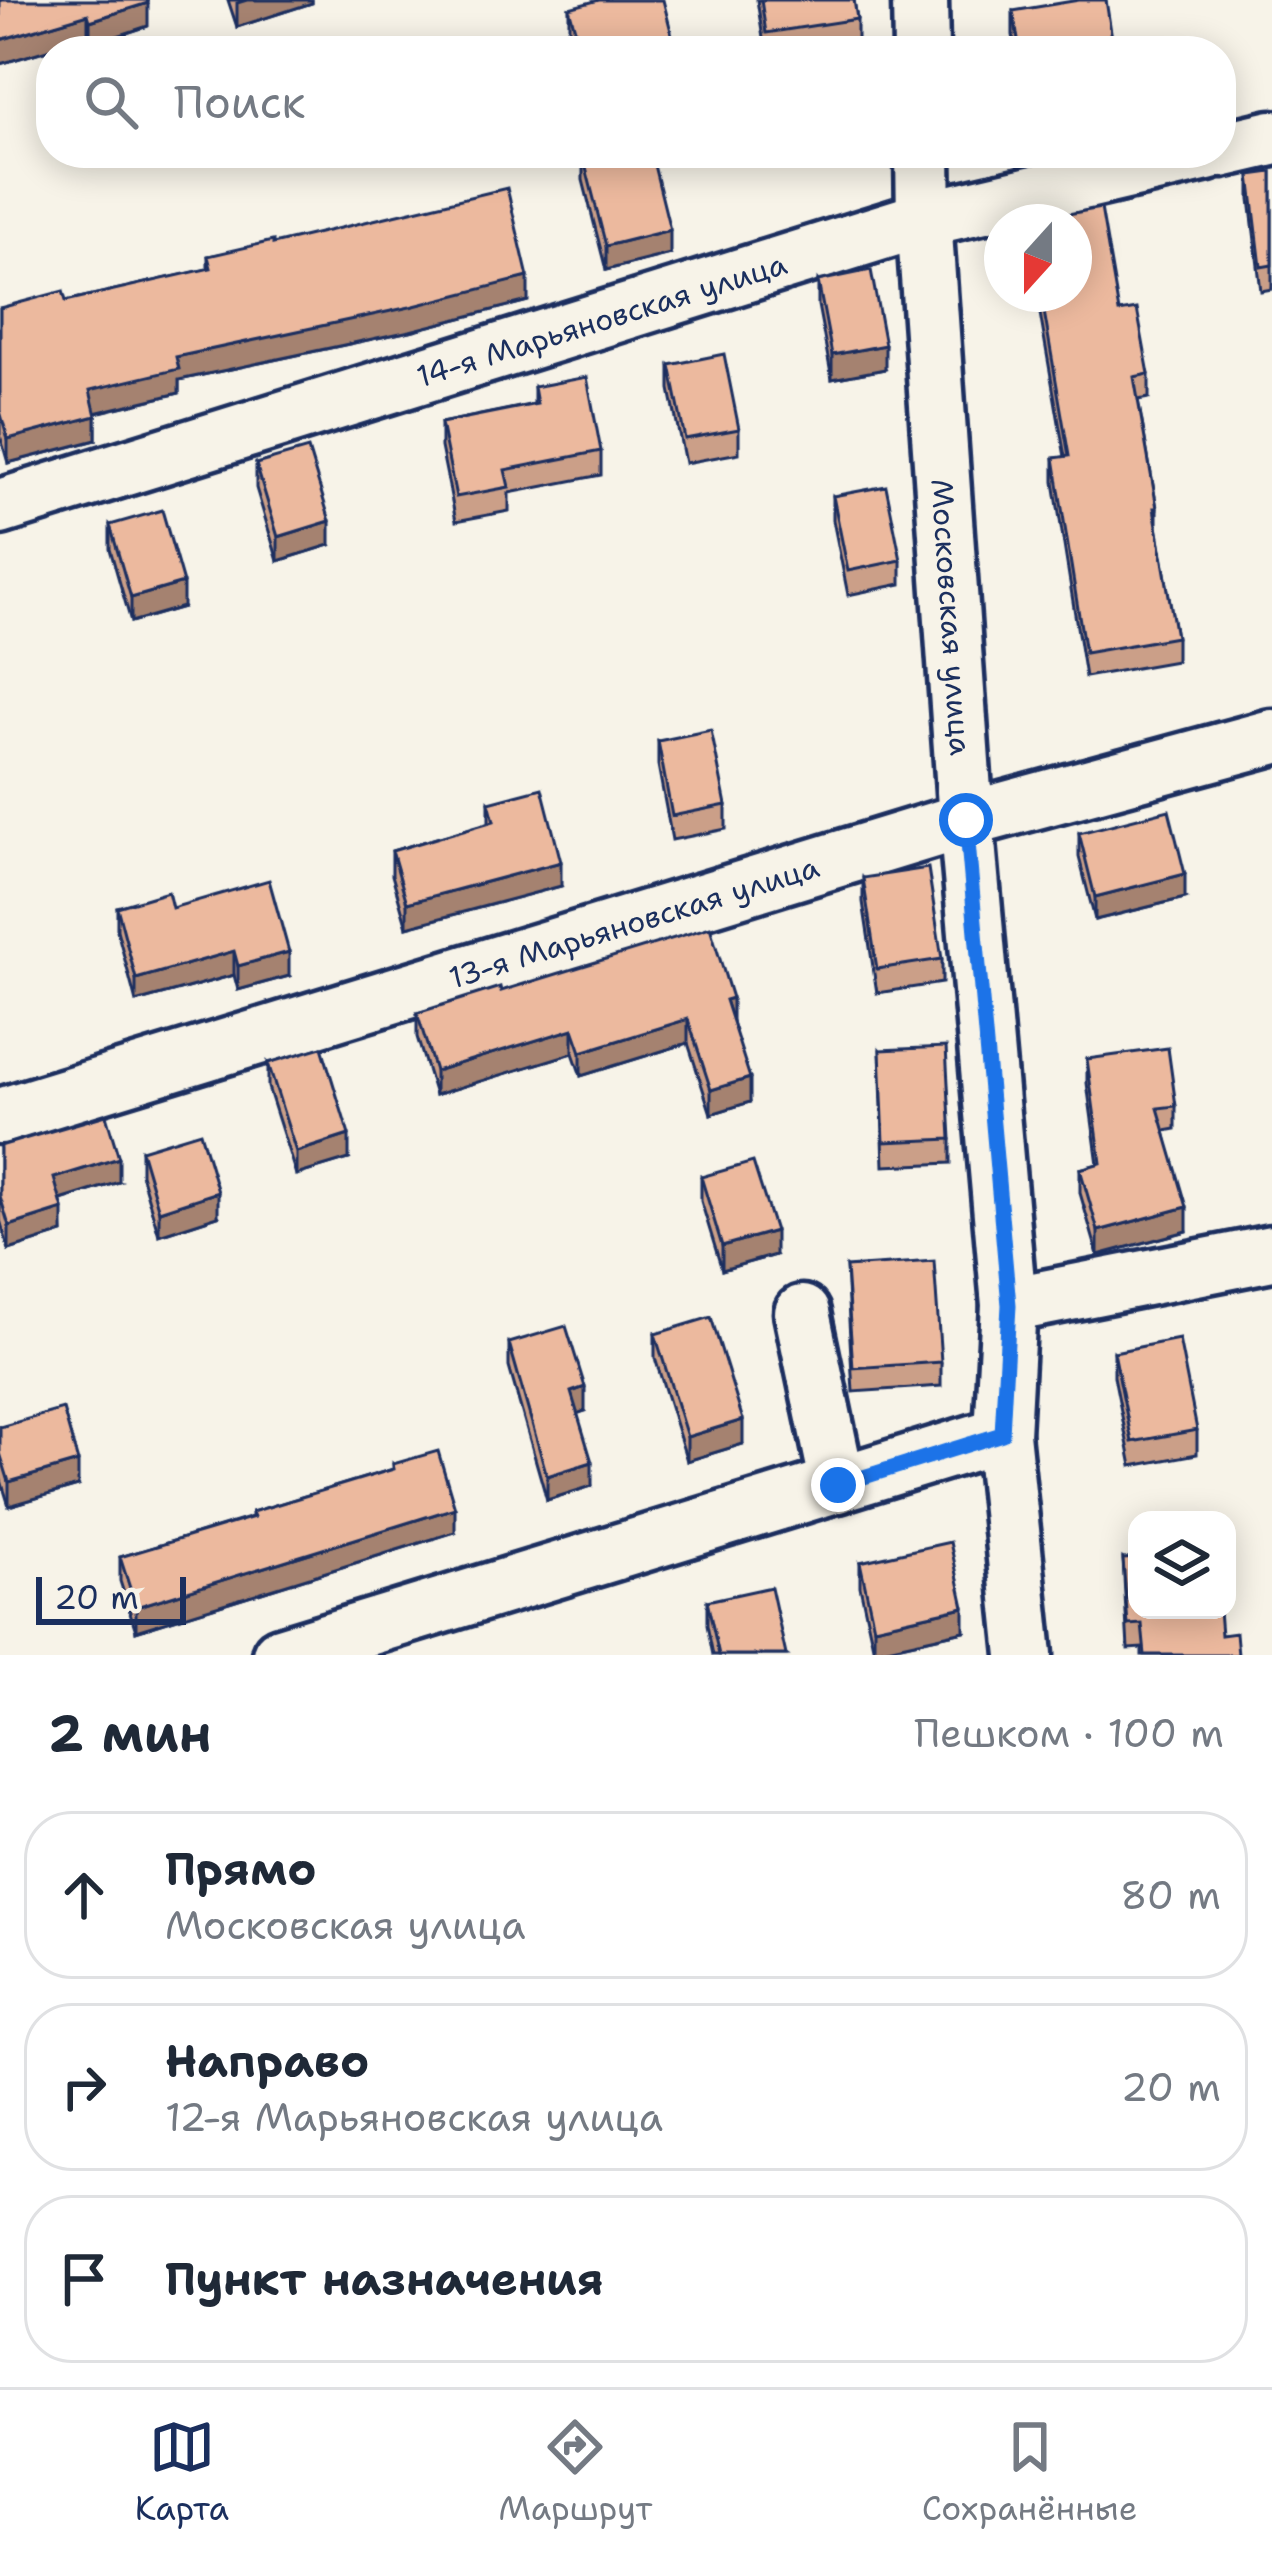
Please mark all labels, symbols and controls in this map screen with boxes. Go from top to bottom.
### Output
search box [36,36,1236,168]
icon: search [78,69,144,135]
text: Поиск [174,72,305,132]
north arrow [984,204,1092,312]
street label: 14-я Марьяновская улица [411,242,792,396]
street label: Московская улица [922,477,982,757]
route start [939,793,993,847]
street label: 13-я Марьяновская улица [444,846,824,998]
route end [811,1458,865,1512]
map controls [1128,1511,1236,1619]
button: layers [1128,1511,1236,1619]
scale bar [36,1571,186,1624]
text: 20 m [54,1575,139,1620]
text: 2 мин [48,1699,212,1767]
text: Пешком · 100 m [914,1707,1224,1759]
text: Прямо [165,1839,316,1899]
icon: ahead [51,1862,117,1928]
text: 80 m [1120,1869,1221,1921]
text: Московская улица [165,1899,525,1951]
text: Направо [165,2031,369,2091]
icon: right [51,2054,117,2120]
text: 20 m [1121,2061,1221,2113]
text: 12-я Марьяновская улица [165,2091,663,2143]
icon: arrive [51,2246,117,2312]
text: Пункт назначения [165,2249,604,2309]
tab: Карта [135,2414,229,2531]
tab: Маршрут [498,2414,652,2531]
tab: Сохранённые [922,2414,1137,2531]

